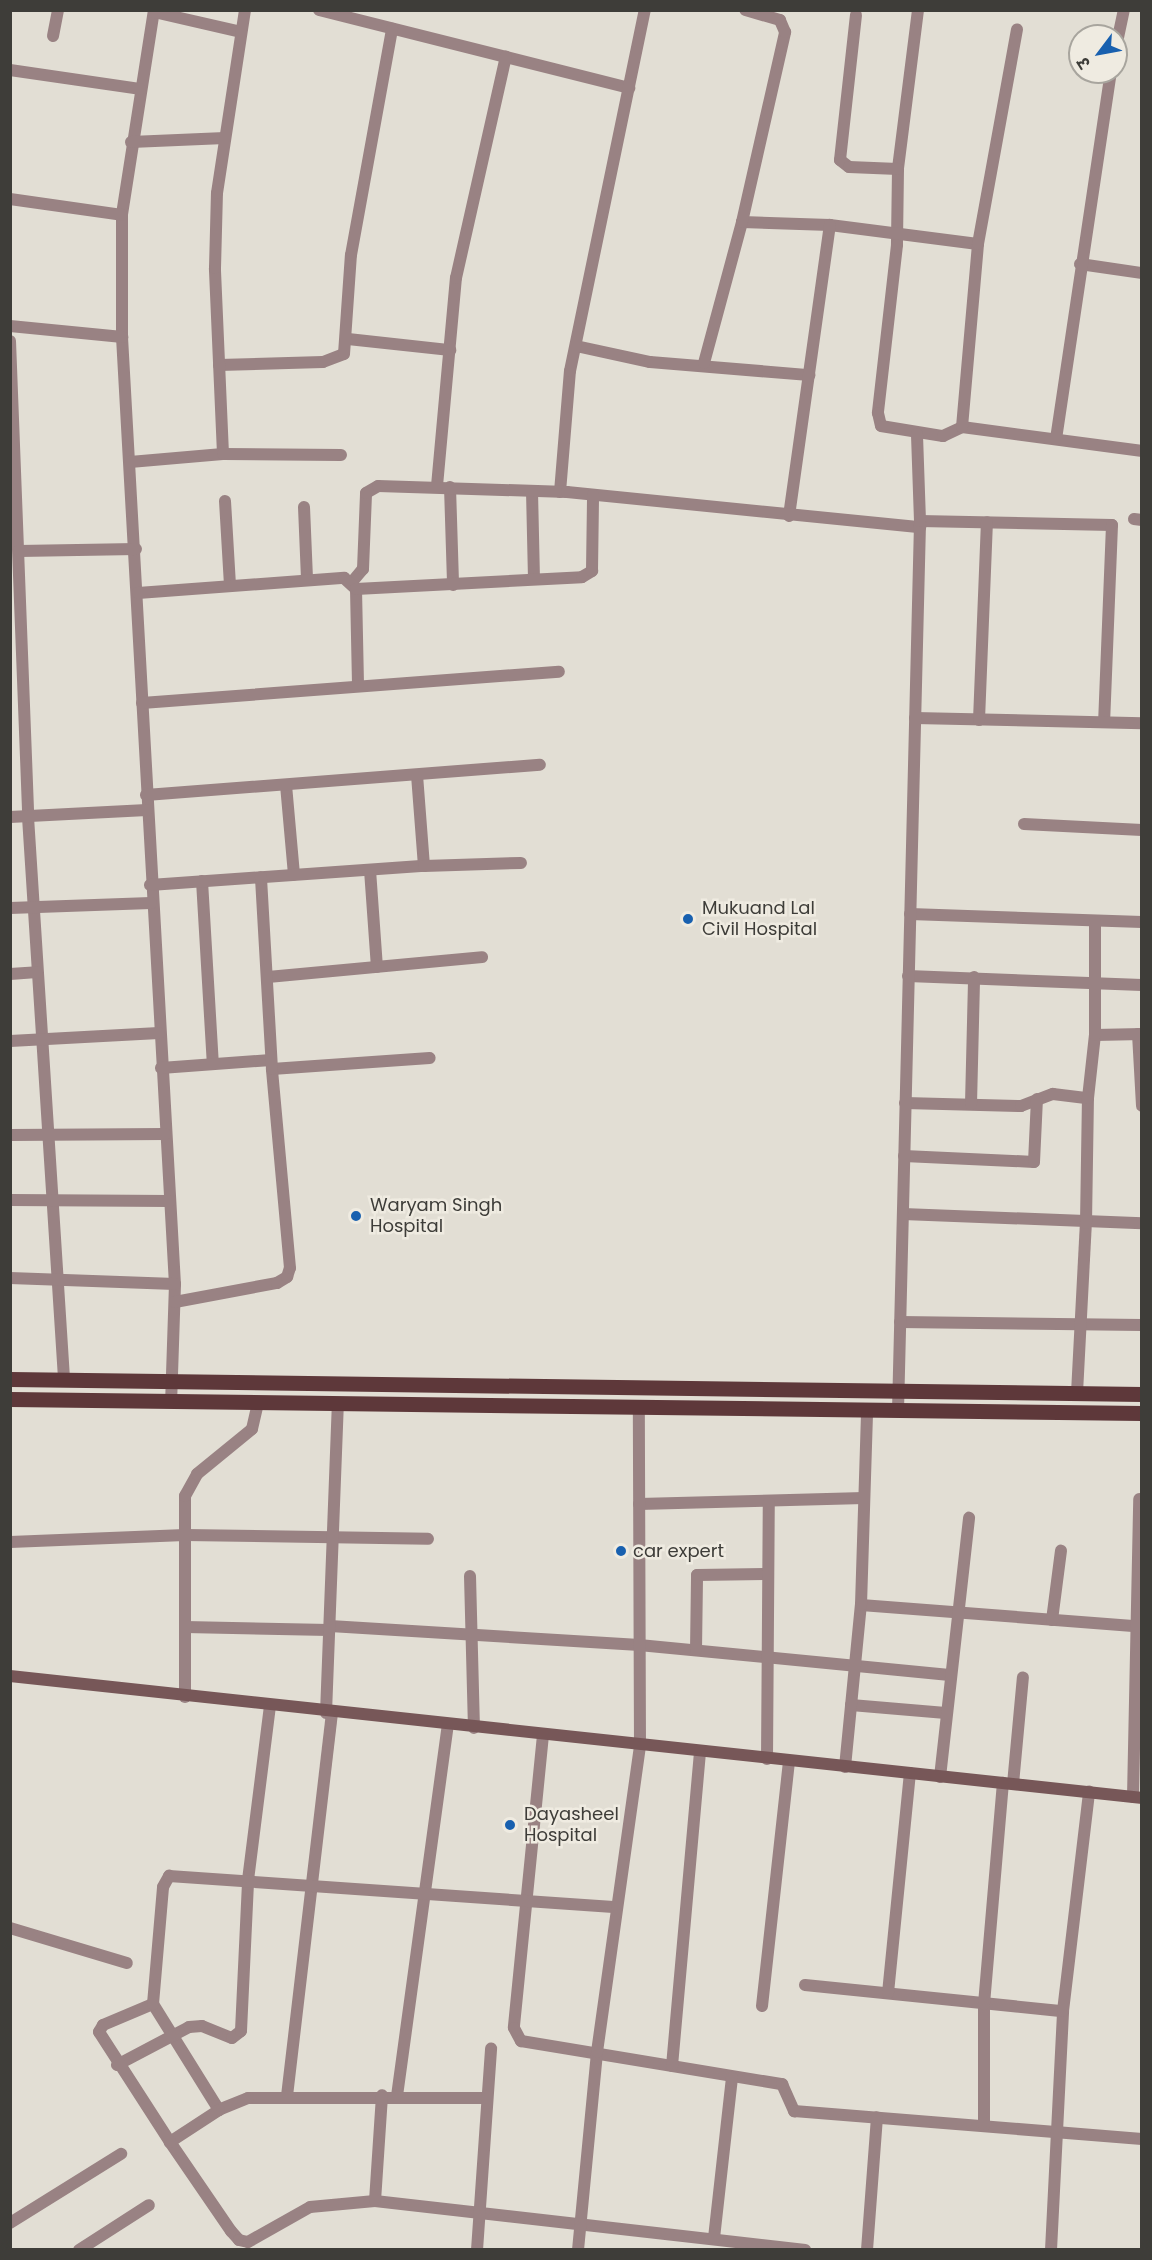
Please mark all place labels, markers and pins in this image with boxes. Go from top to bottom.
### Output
place label: Mukuand Lal Civil Hospital [702,898,817,940]
marker: Mukuand Lal Civil Hospital [679,910,697,928]
place label: Waryam Singh Hospital [370,1195,502,1238]
marker: Waryam Singh Hospital [347,1207,365,1225]
place label: car expert [633,1540,724,1562]
marker: car expert [614,1544,628,1558]
place label: Dayasheel Hospital [524,1804,619,1846]
marker: Dayasheel Hospital [501,1816,519,1834]

